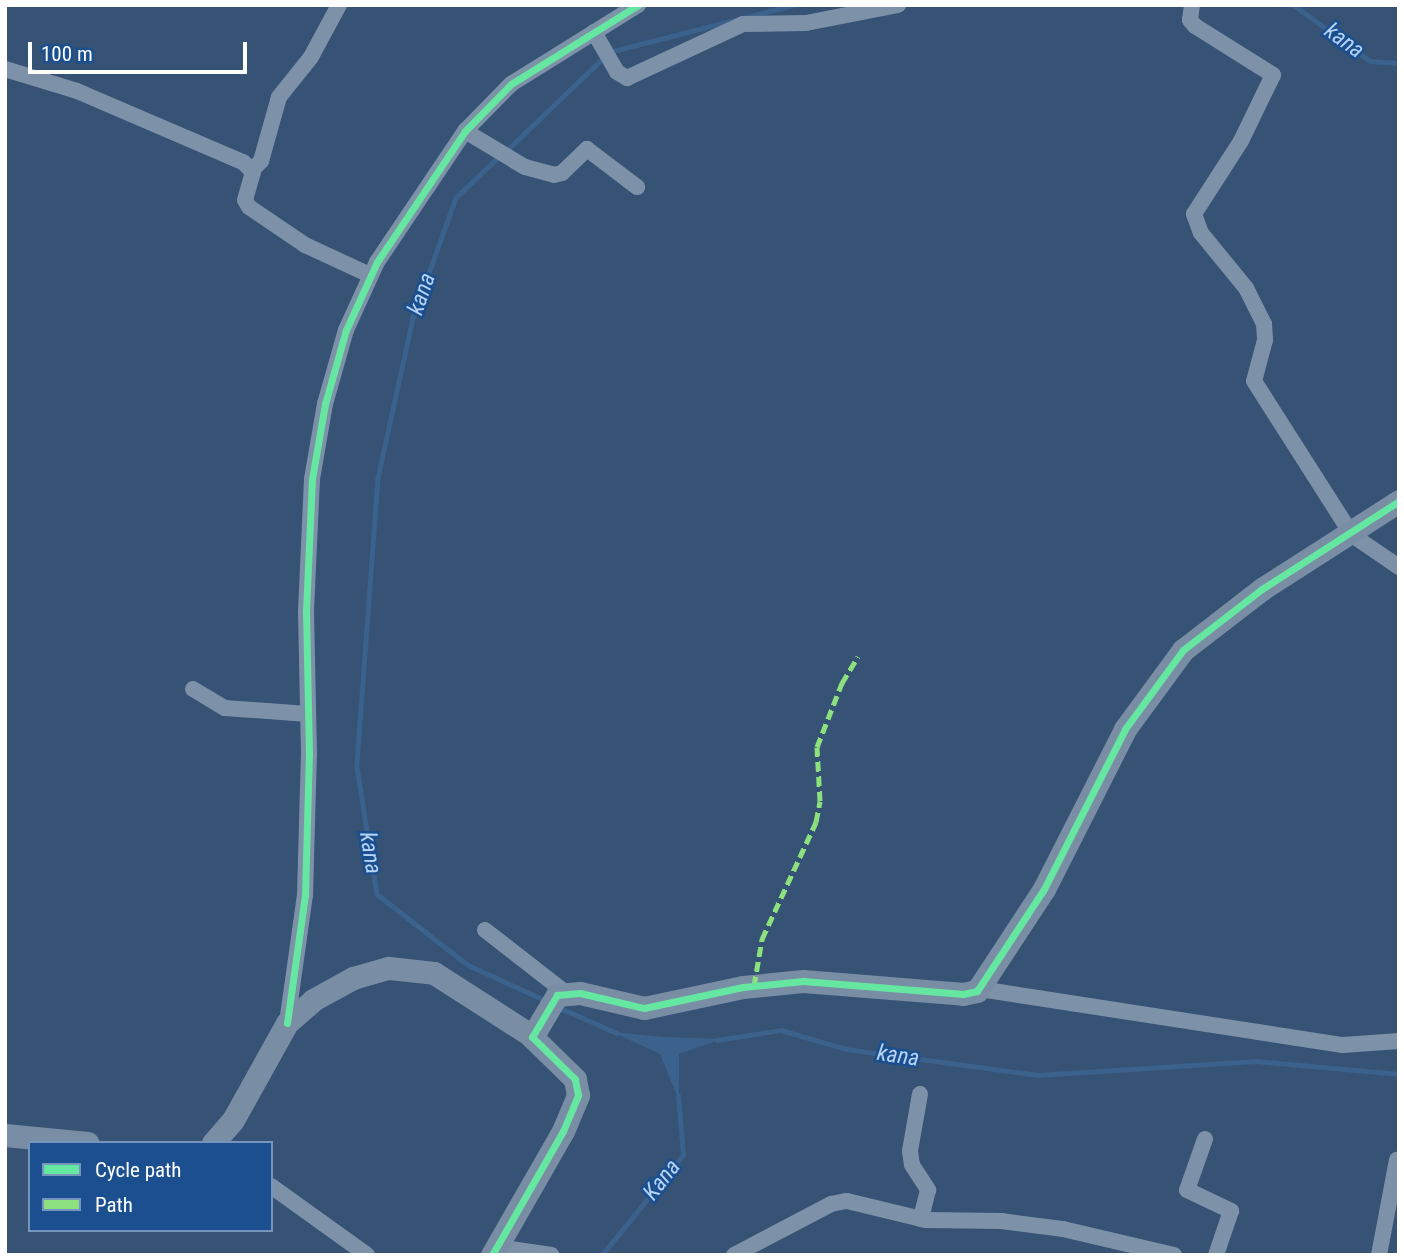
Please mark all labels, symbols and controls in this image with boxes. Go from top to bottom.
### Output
water label: kana [1319,17,1369,65]
scale bar [32,28,250,72]
text: 100 m [41,42,93,66]
water label: kana [402,270,442,318]
water label: kana [353,830,387,876]
water label: kana [875,1039,921,1073]
legend [28,1141,273,1232]
water label: Kana [637,1154,687,1206]
text: Cycle path [95,1158,181,1182]
text: Path [95,1193,133,1217]

